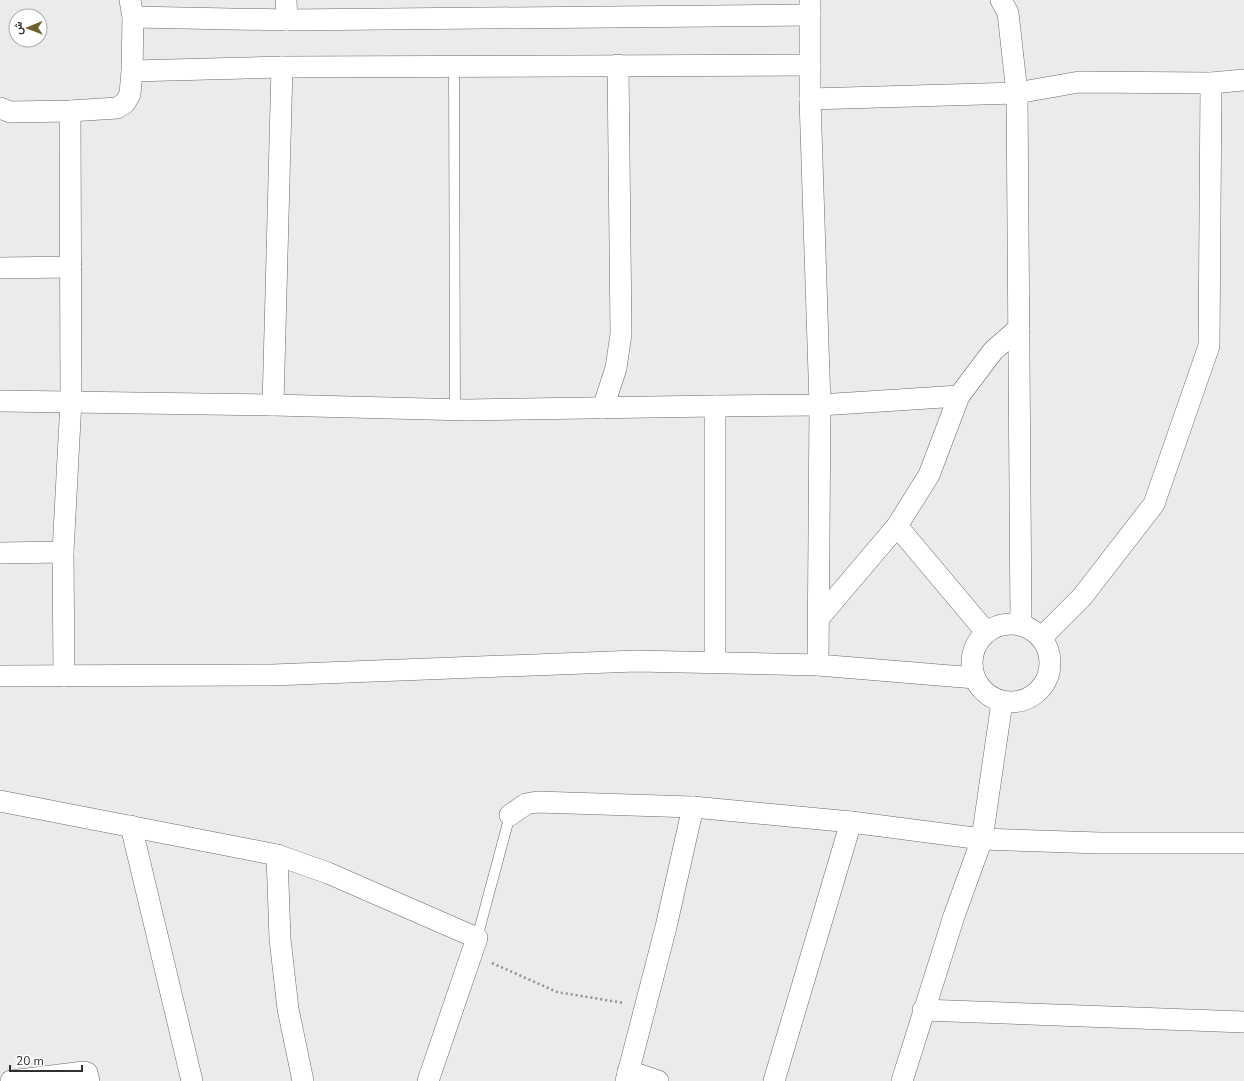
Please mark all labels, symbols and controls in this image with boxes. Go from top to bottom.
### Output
north arrow [8,8,48,48]
text: ش [11,21,26,35]
scale bar [10,1047,82,1073]
text: 20 m [16,1053,44,1069]

